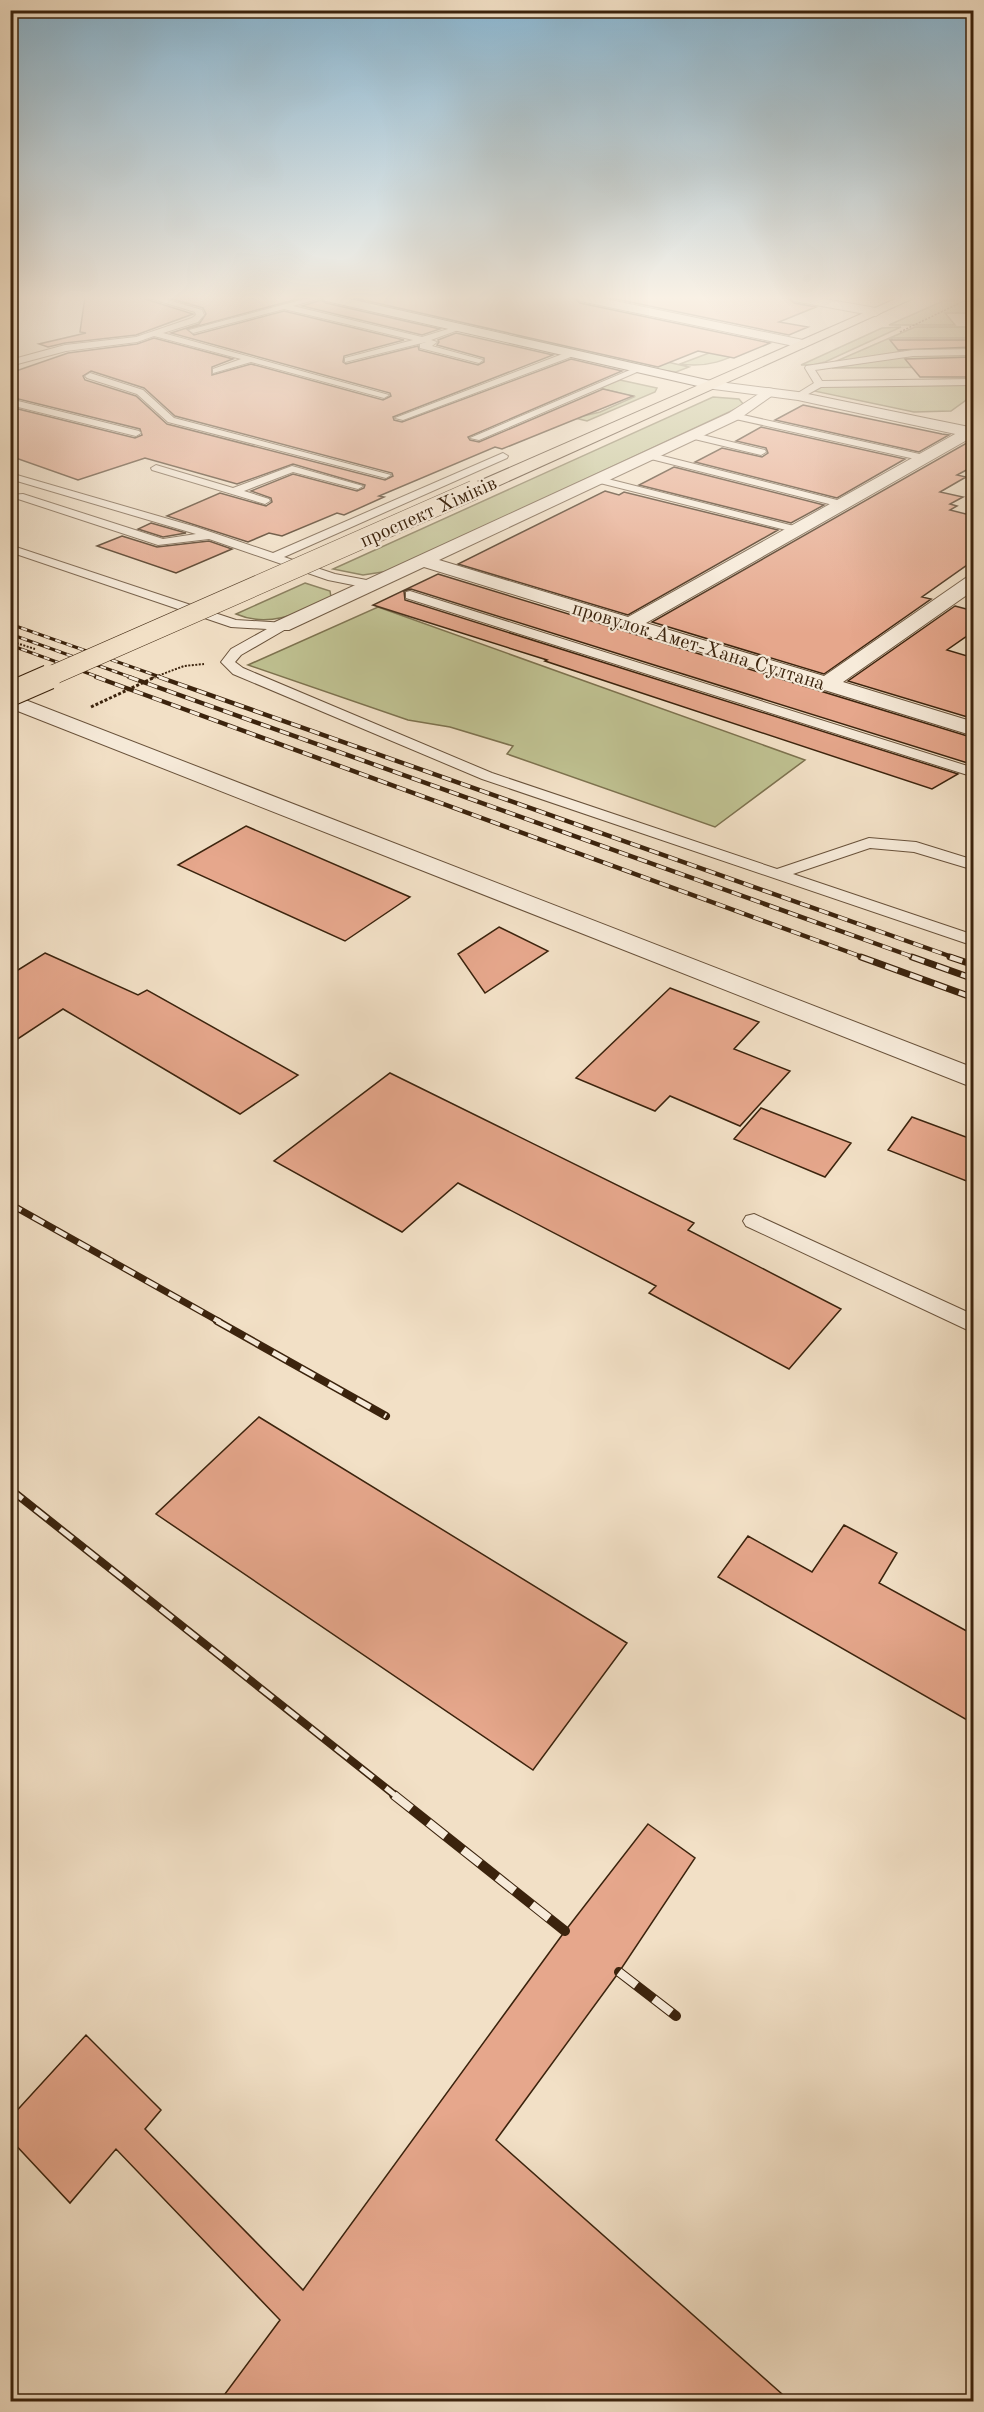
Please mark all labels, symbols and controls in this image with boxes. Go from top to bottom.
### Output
street label: проспект Хіміків [357,474,500,552]
street label: провулок Амет-Хана Султана [570,599,827,695]

